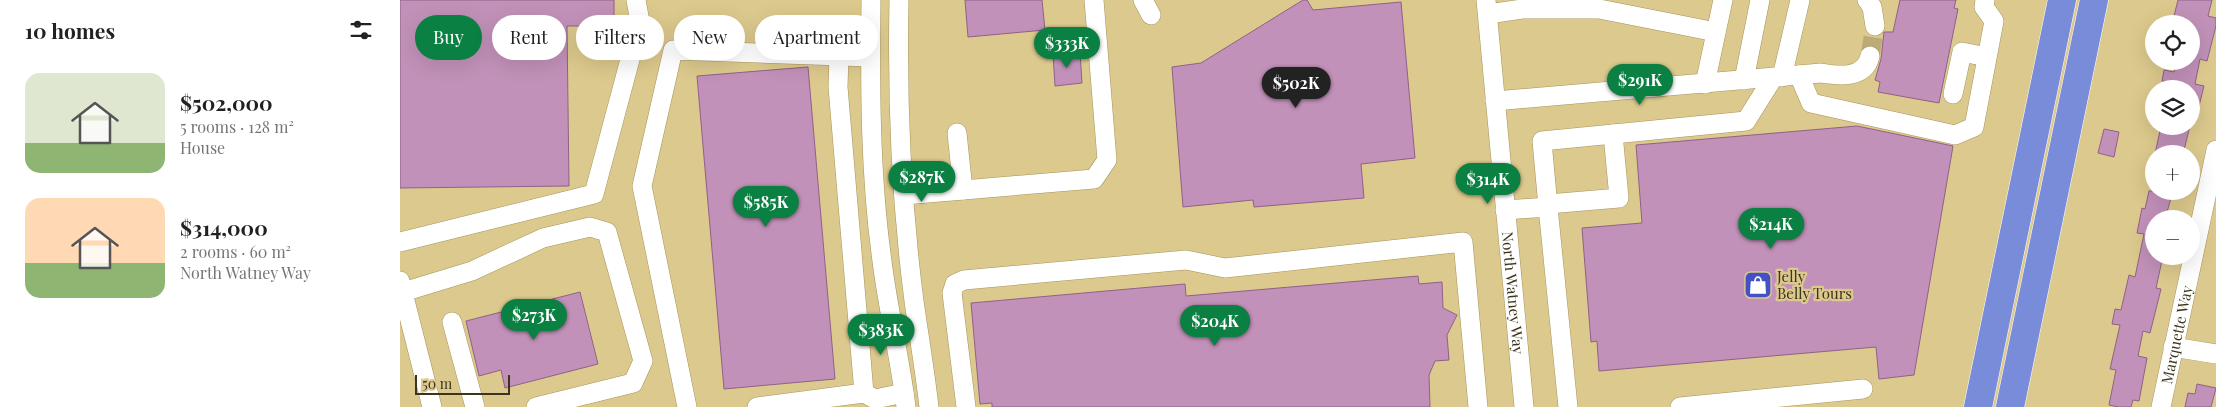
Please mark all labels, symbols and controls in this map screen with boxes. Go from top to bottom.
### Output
chip: Buy [415,15,482,60]
chip: Rent [492,15,566,60]
chip: Filters [576,15,664,60]
chip: New [674,15,745,60]
chip: Apartment [755,15,878,60]
map controls [2145,15,2200,265]
button: locate [2145,15,2200,70]
text: 10 homes [25,16,115,44]
icon: filters [347,16,375,44]
pin: $333K [1032,27,1102,69]
text: $333K [1045,32,1089,53]
pin: $291K [1605,64,1675,106]
pin: $502K [1261,66,1331,109]
text: $291K [1618,69,1662,90]
text: $502K [1273,72,1319,93]
button: layers [2145,80,2200,135]
text: $502,000 [180,88,273,116]
icon: home [65,93,125,153]
text: 5 rooms · 128 m² [180,116,294,137]
text: House [180,137,225,158]
button: + [2145,145,2200,200]
pin: $287K [887,160,957,203]
pin: $314K [1453,162,1523,205]
text: $287K [899,166,945,187]
text: $314K [1467,168,1509,189]
pin: $585K [731,186,801,228]
text: $585K [744,191,788,212]
pin: $214K [1736,208,1806,250]
button: − [2145,210,2200,265]
text: $314,000 [180,213,268,241]
text: $214K [1749,213,1793,234]
icon: home [65,218,125,278]
street label: North Watney Way [1498,231,1529,355]
text: 2 rooms · 60 m² [180,241,291,262]
text: North Watney Way [180,262,311,283]
place label: Jelly Belly Tours [1776,266,1852,303]
shop icon: Jelly Belly Tours [1743,270,1773,300]
street label: Marquette Way [2156,283,2197,386]
pin: $273K [499,298,569,341]
text: $273K [512,304,556,325]
pin: $204K [1180,304,1250,347]
text: $204K [1191,310,1239,331]
pin: $383K [846,314,916,356]
text: $383K [859,319,903,340]
scale bar [415,372,510,395]
text: 50 m [422,374,452,393]

